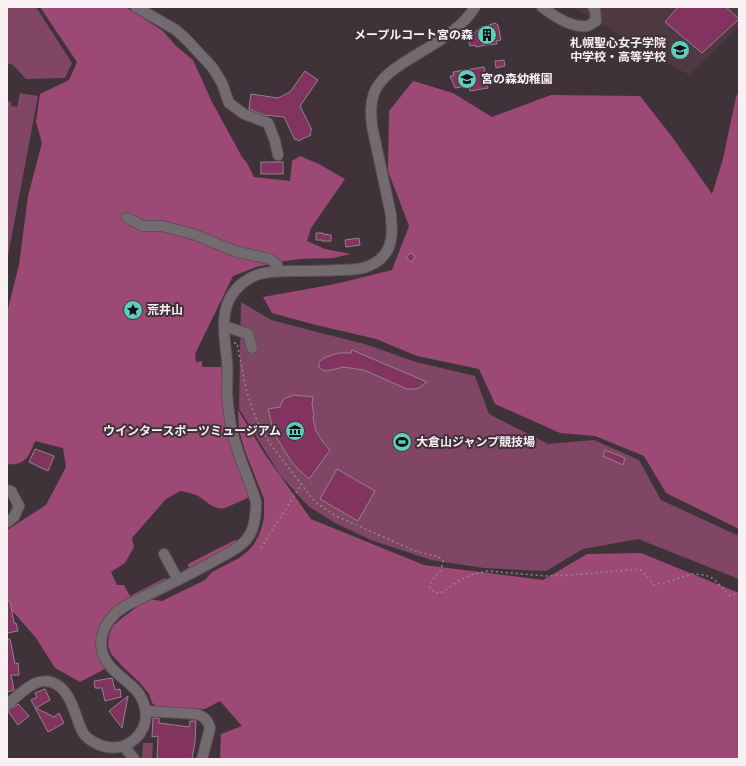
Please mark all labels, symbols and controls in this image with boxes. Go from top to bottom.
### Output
building icon: メープルコート宮の森 [476,24,498,46]
place label: メープルコート宮の森 [354,28,473,42]
place label: 札幌聖心女子学院 中学校・高等学校 [570,36,666,64]
school or university icon: 札幌聖心女子学院 中学校・高等学校 [669,39,691,61]
school or university icon: 宮の森幼稚園 [456,68,478,90]
place label: 宮の森幼稚園 [481,72,553,86]
place icon: 荒井山 [122,299,144,321]
place label: 荒井山 [147,303,183,317]
museum icon: ウインタースポーツミュージアム [284,420,306,442]
place label: ウインタースポーツミュージアム [103,424,281,438]
sports icon: 大倉山ジャンプ競技場 [391,431,413,453]
place label: 大倉山ジャンプ競技場 [416,435,535,449]

